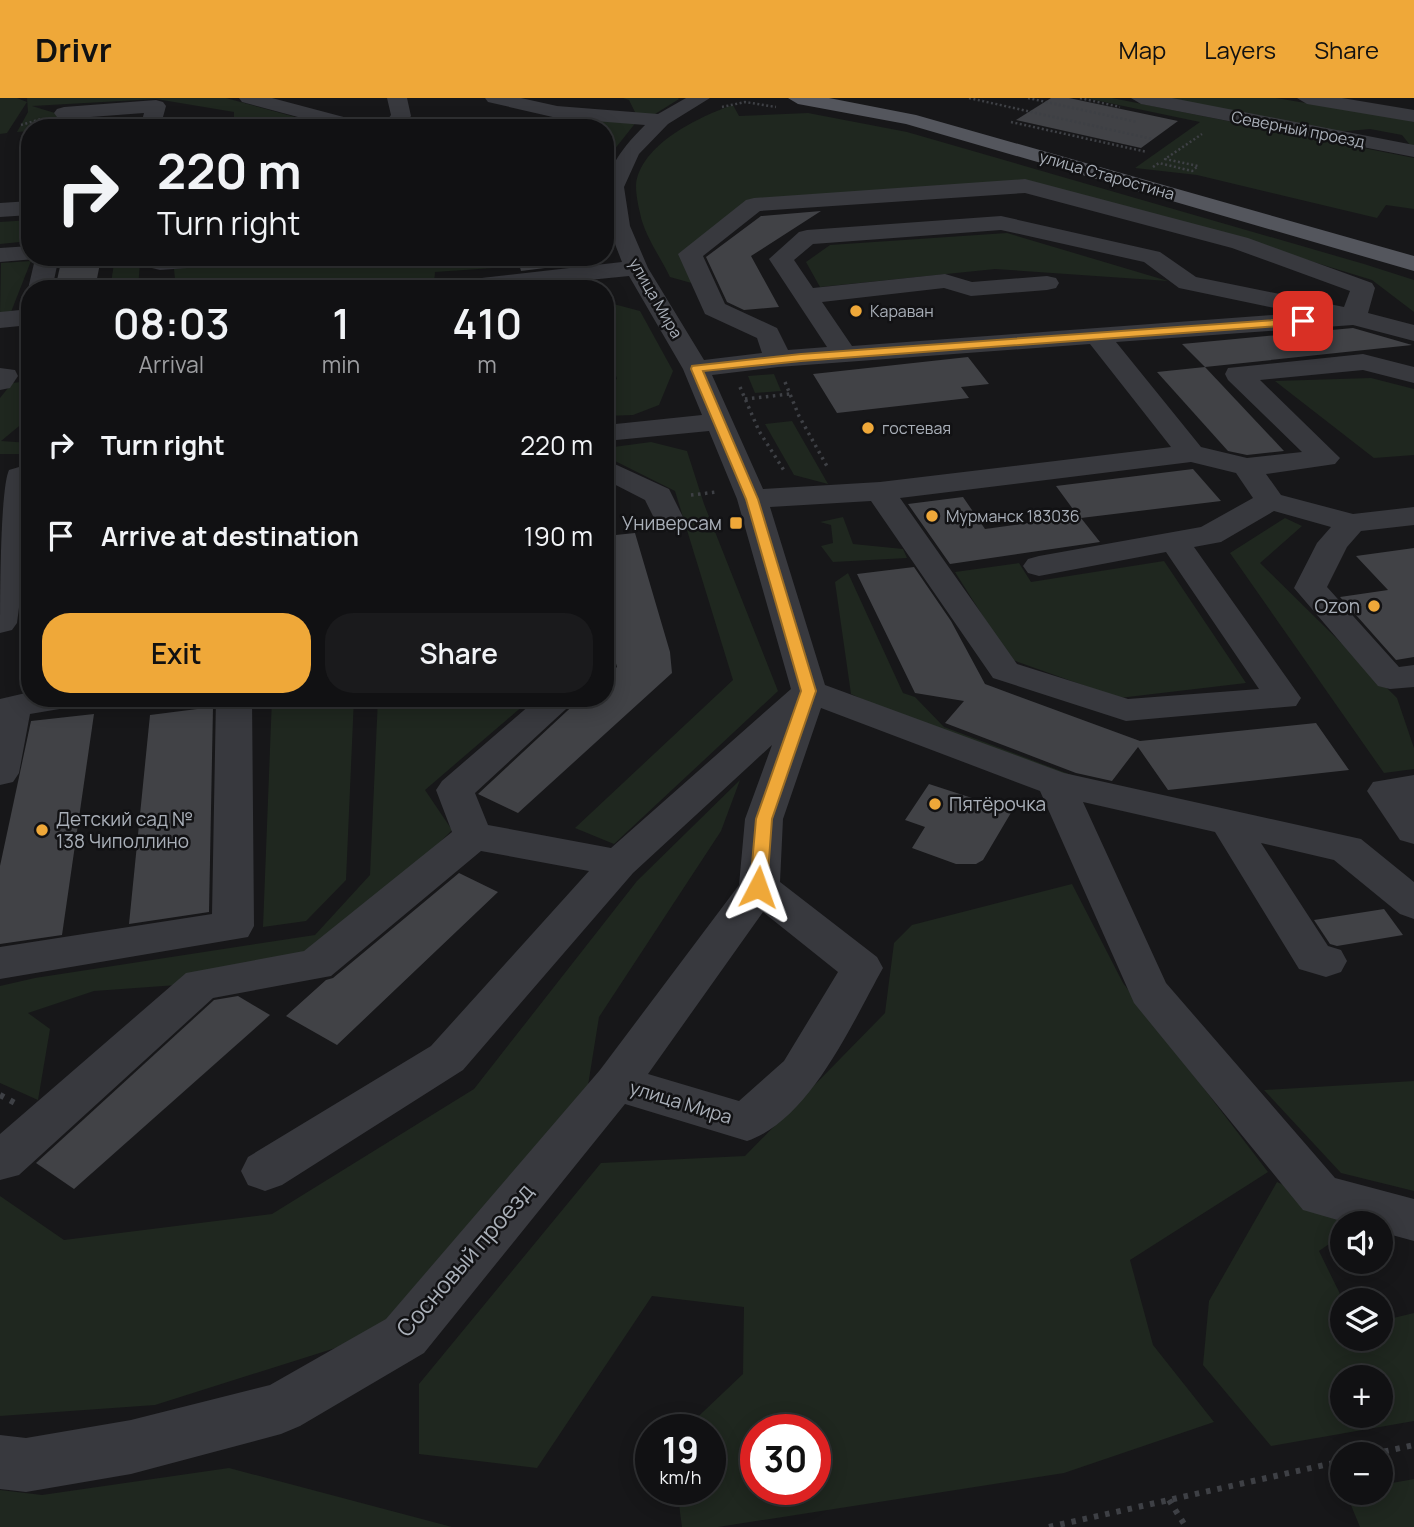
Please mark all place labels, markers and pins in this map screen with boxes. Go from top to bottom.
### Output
pin [1273,291,1333,351]
place label: Караван [870,300,934,322]
marker: Караван [848,303,864,319]
place label: гостевая [882,417,951,439]
marker: гостевая [860,420,876,436]
place label: Мурманск 183036 [946,505,1080,527]
marker: Мурманск 183036 [924,508,940,524]
place label: Универсам [622,510,722,536]
marker: Универсам [728,515,744,531]
place label: Ozon [1314,593,1360,619]
marker: Ozon [1366,598,1382,614]
place label: Пятёрочка [949,791,1046,817]
marker: Пятёрочка [927,796,943,812]
place label: Детский сад № 138 Чиполлино [56,806,193,854]
marker: Детский сад № 138 Чиполлино [34,822,50,838]

